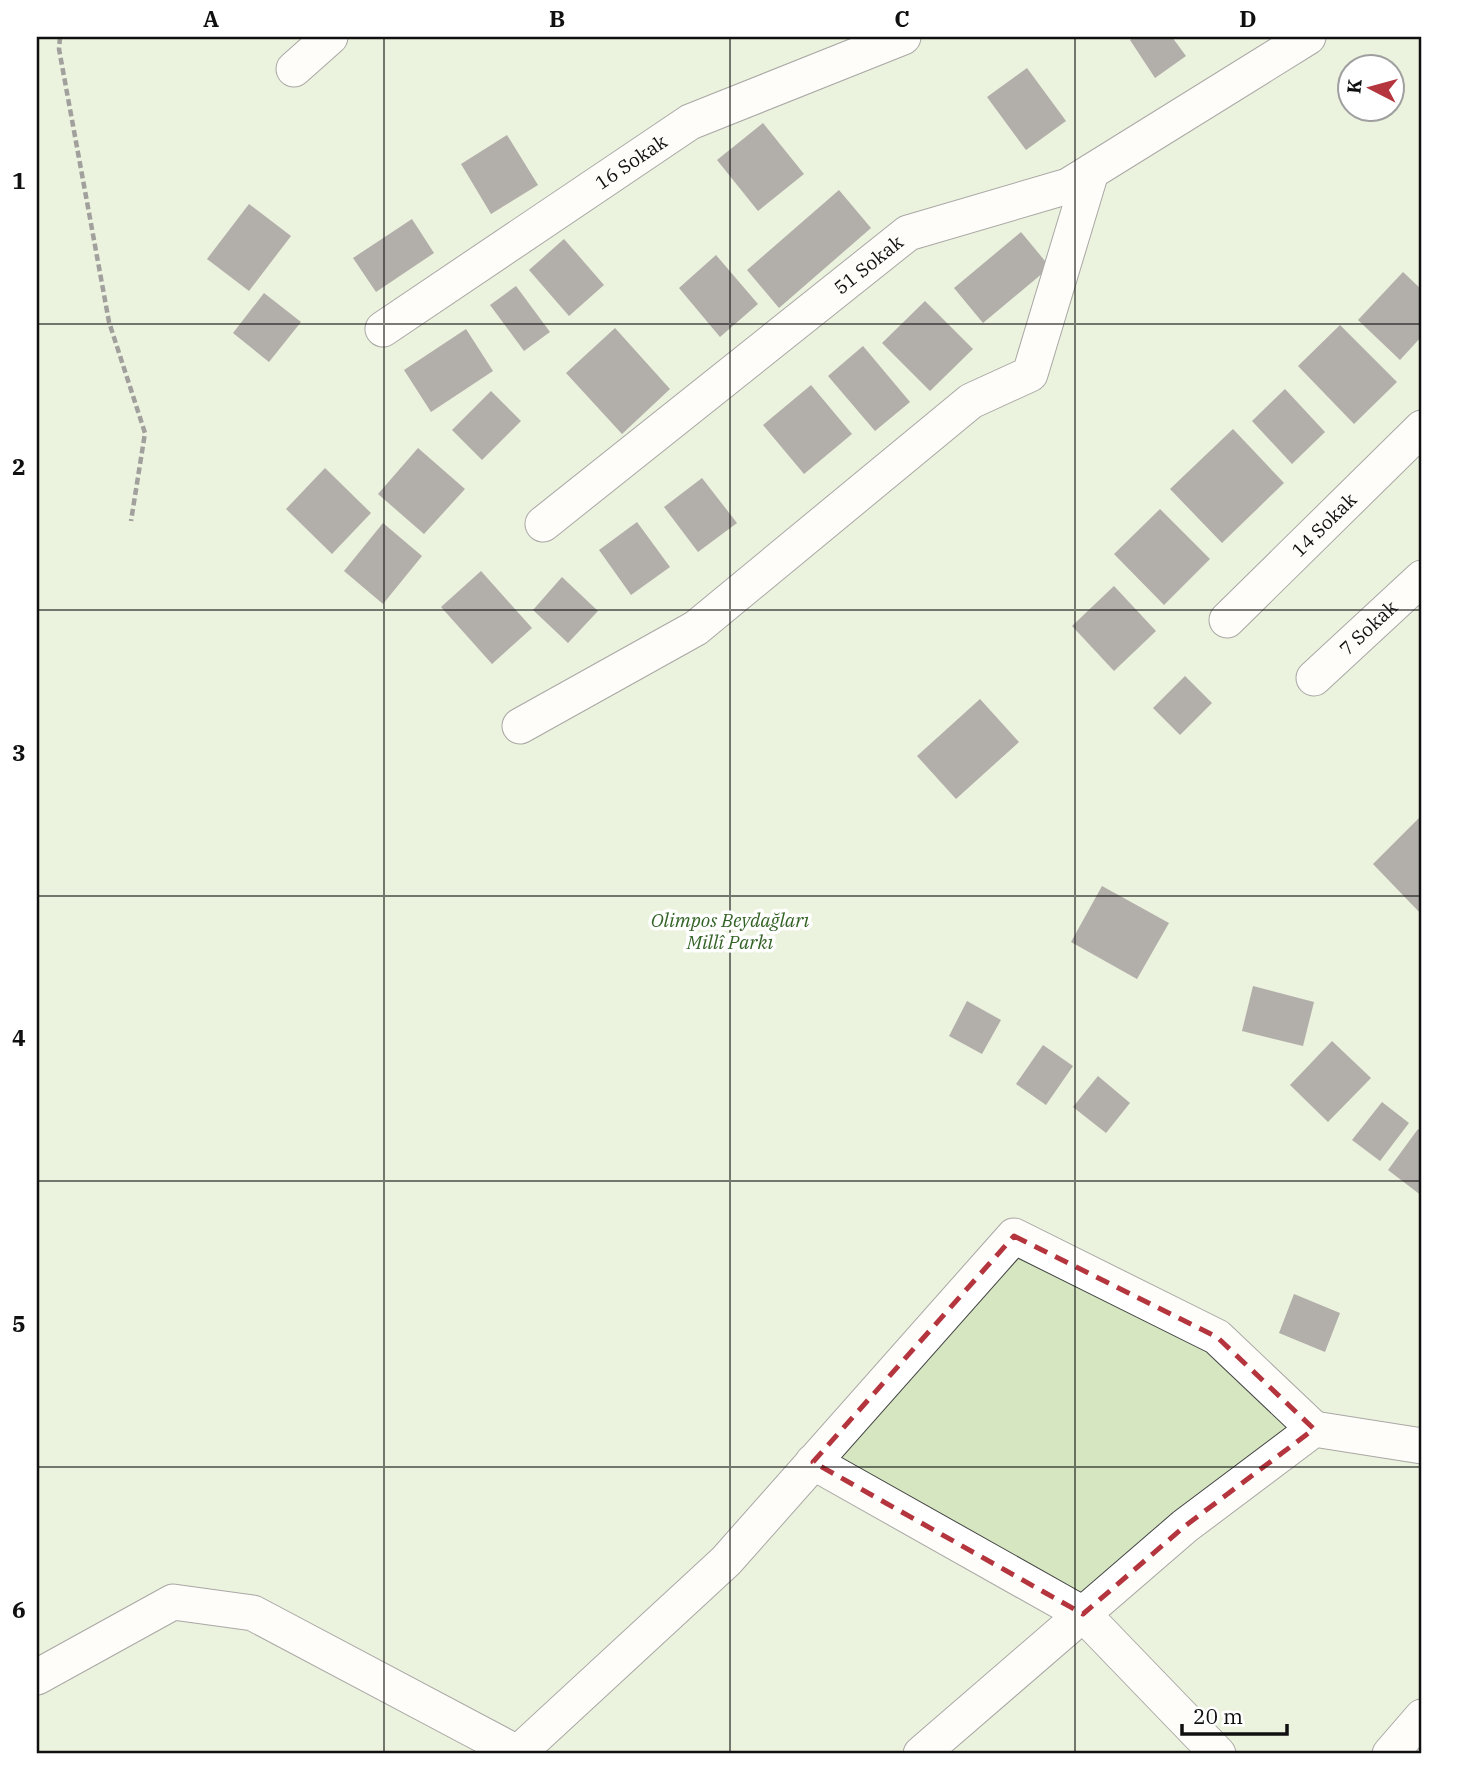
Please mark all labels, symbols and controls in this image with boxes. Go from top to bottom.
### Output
text: A [203,3,219,33]
text: B [549,3,565,33]
text: C [894,3,910,33]
text: D [1239,3,1257,33]
north arrow [1336,52,1406,122]
text: K [1341,77,1367,95]
street label: 16 Sokak [590,129,672,195]
text: 1 [12,165,26,195]
street label: 51 Sokak [829,230,908,300]
text: 2 [12,451,26,481]
street label: 14 Sokak [1286,487,1361,562]
street label: 7 Sokak [1334,595,1402,660]
text: 3 [12,737,26,767]
park label: Olimpos Beydağları Millî Parkı [651,908,810,954]
text: 4 [12,1022,26,1052]
text: 5 [12,1308,26,1338]
text: 6 [12,1594,26,1624]
scale bar [1182,1693,1288,1737]
text: 20 m [1193,1702,1243,1730]

